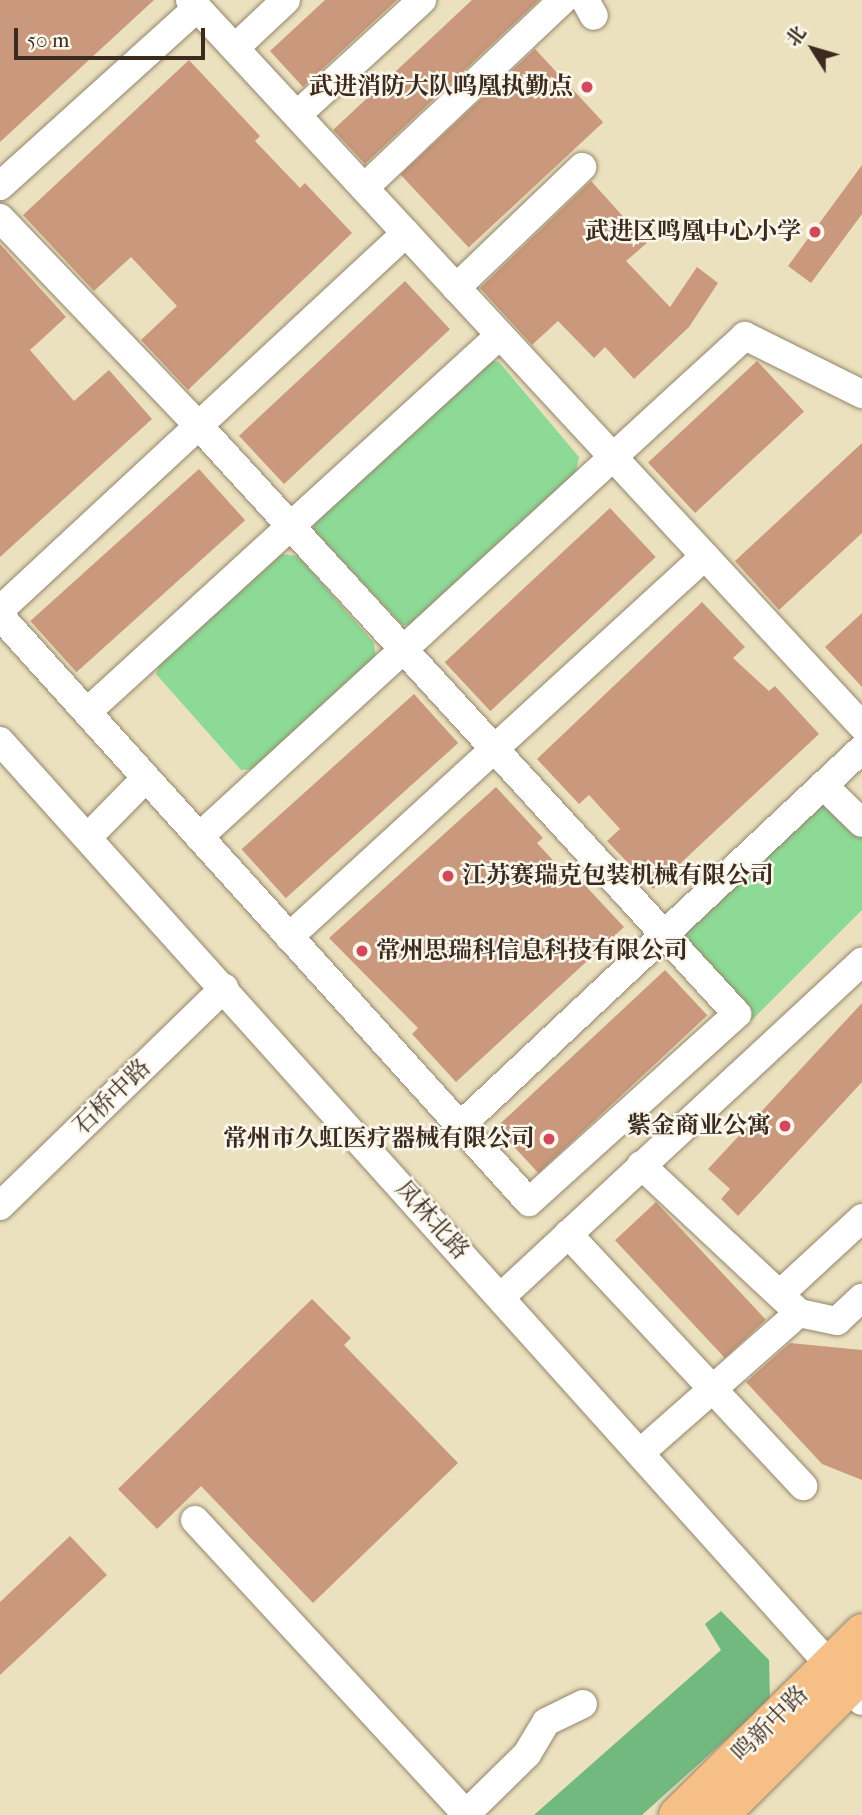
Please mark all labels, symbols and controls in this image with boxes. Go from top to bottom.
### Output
scale bar [18,14,208,58]
north arrow [778,14,848,84]
text: 北 [782,22,811,51]
text: 50 m [27,28,70,52]
place label: 武进消防大队呜凰执勤点 [309,73,573,101]
marker: 武进消防大队呜凰执勤点 [579,79,595,95]
place label: 武进区鸣凰中心小学 [585,218,801,246]
marker: 武进区鸣凰中心小学 [807,224,823,240]
place label: 江苏赛瑞克包装机械有限公司 [462,862,774,890]
marker: 江苏赛瑞克包装机械有限公司 [440,868,456,884]
place label: 常州思瑞科信息科技有限公司 [376,937,688,965]
marker: 常州思瑞科信息科技有限公司 [354,943,370,959]
street label: 石桥中路 [67,1053,157,1141]
place label: 紫金商业公寓 [627,1112,771,1140]
marker: 紫金商业公寓 [777,1118,793,1134]
place label: 常州市久虹医疗器械有限公司 [223,1125,535,1153]
marker: 常州市久虹医疗器械有限公司 [541,1131,557,1147]
street label: 凤林北路 [389,1175,475,1265]
street label: 鸣新中路 [726,1680,814,1768]

